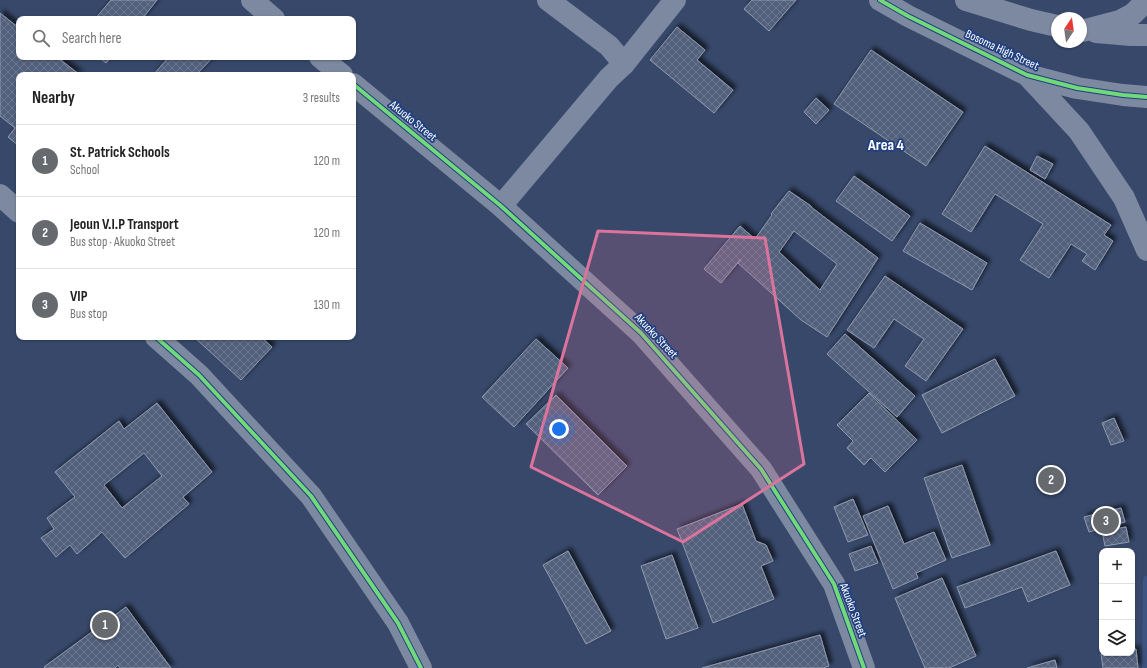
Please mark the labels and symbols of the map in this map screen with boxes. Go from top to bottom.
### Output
north arrow [1051,12,1087,48]
street label: Bosoma High Street [963,26,1041,74]
street label: Akuoko Street [386,97,440,145]
district label: Area 4 [867,136,905,155]
street label: Akuoko Street [631,309,681,362]
your location [549,419,569,439]
pin: 2 [1038,465,1064,495]
pin: 3 [1093,506,1119,536]
street label: Akuoko Street [836,580,870,639]
pin: 1 [92,610,118,640]

